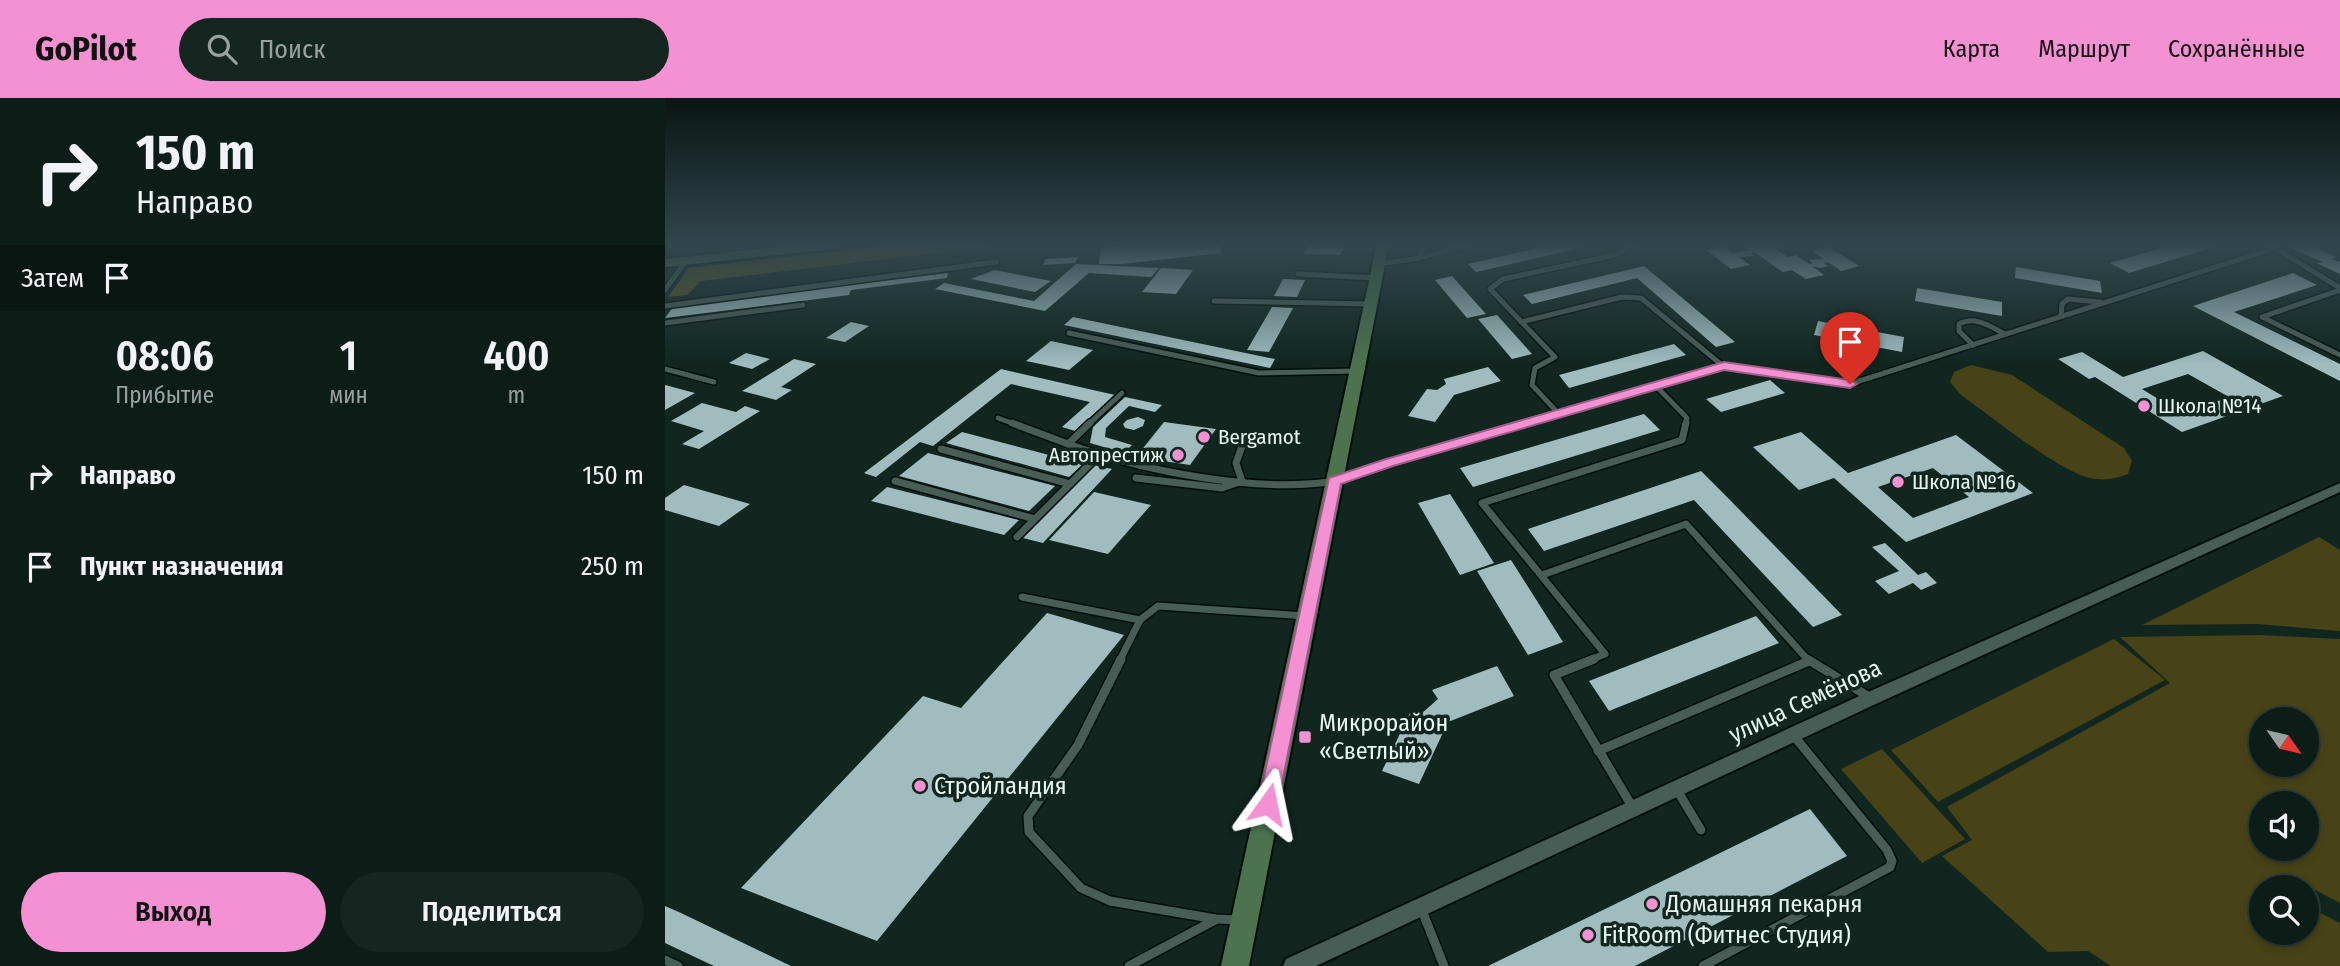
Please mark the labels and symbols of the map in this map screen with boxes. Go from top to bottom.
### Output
pin [1820,312,1880,384]
place label: Школа №14 [2158,393,2261,419]
marker: Школа №14 [2136,398,2152,414]
place label: Bergamot [1218,424,1301,450]
marker: Bergamot [1196,429,1212,445]
place label: Автопрестиж [1049,442,1165,468]
marker: Автопрестиж [1170,447,1186,463]
place label: Школа №16 [1912,469,2016,495]
marker: Школа №16 [1890,474,1906,490]
street label: улица Семёнова [1724,653,1886,749]
north arrow [2249,707,2319,777]
place label: Микрорайон «Светлый» [1319,709,1448,765]
marker: Микрорайон «Светлый» [1297,729,1313,745]
position arrow [1231,767,1305,841]
place label: Стройландия [934,772,1067,800]
marker: Стройландия [912,778,928,794]
place label: Домашняя пекарня [1665,890,1862,918]
marker: Домашняя пекарня [1644,896,1660,912]
place label: FitRoom (Фитнес Студия) [1602,921,1851,949]
marker: FitRoom (Фитнес Студия) [1580,927,1596,943]

